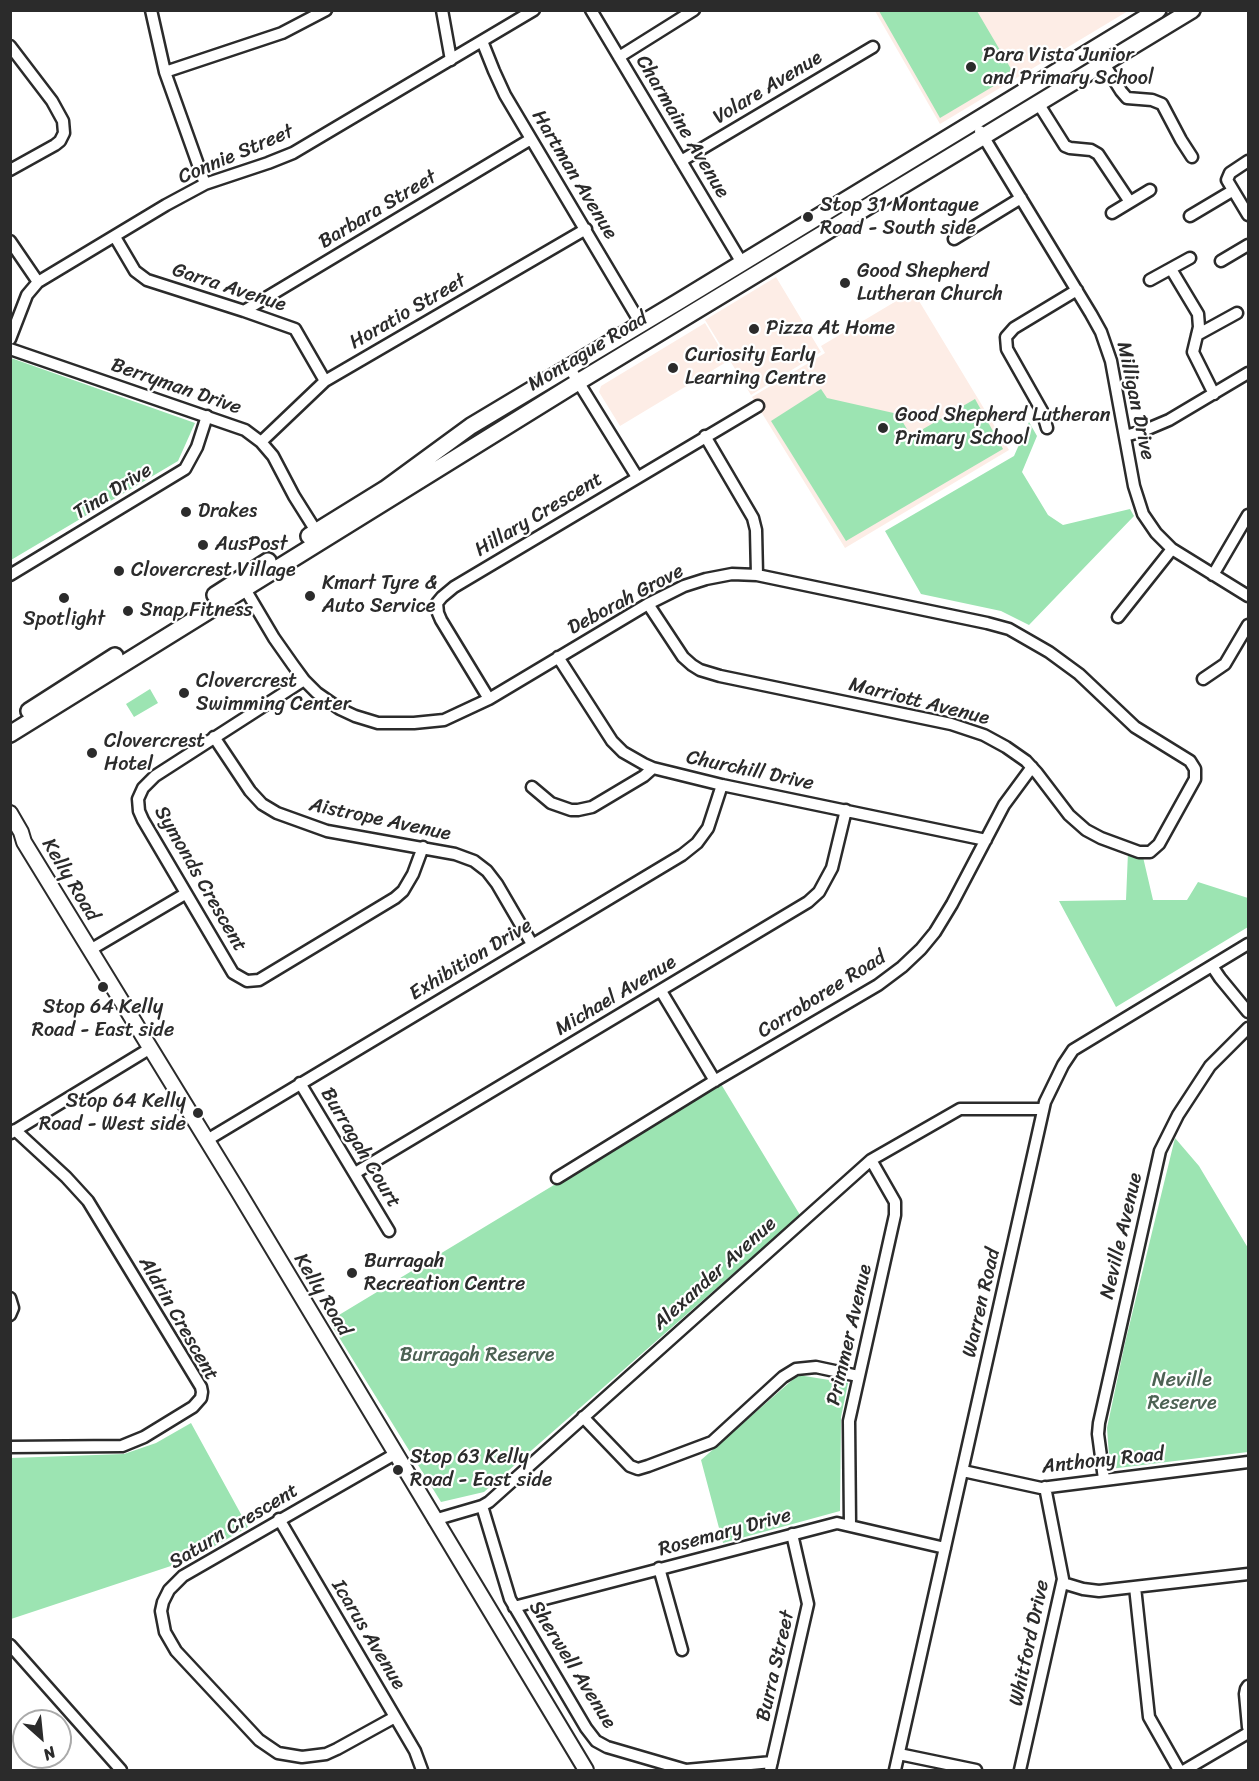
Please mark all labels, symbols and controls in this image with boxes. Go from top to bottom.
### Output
place label: Para Vista Junior and Primary School [983,44,1154,91]
street label: Volare Avenue [709,46,827,130]
street label: Charmaine Avenue [630,51,734,203]
marker: Para Vista Junior and Primary School [964,60,978,74]
street label: Hartman Avenue [526,106,622,244]
street label: Connie Street [175,120,297,190]
street label: Barbara Street [315,165,441,255]
place label: Stop 31 Montague Road - South side [820,194,979,241]
marker: Stop 31 Montague Road - South side [801,210,815,224]
street label: Garra Avenue [169,258,289,318]
place label: Good Shepherd Lutheran Church [857,260,1003,307]
street label: Horatio Street [346,269,470,355]
marker: Good Shepherd Lutheran Church [838,276,852,290]
street label: Montague Road [524,307,652,397]
place label: Pizza At Home [766,317,895,341]
marker: Pizza At Home [747,322,761,336]
street label: Milligan Drive [1111,340,1159,462]
place label: Curiosity Early Learning Centre [685,344,826,391]
street label: Berryman Drive [108,353,244,421]
marker: Curiosity Early Learning Centre [666,361,680,375]
place label: Good Shepherd Lutheran Primary School [895,404,1111,451]
marker: Good Shepherd Lutheran Primary School [876,421,890,435]
street label: Tina Drive [69,459,157,525]
street label: Hillary Crescent [471,467,607,563]
place label: Drakes [198,500,257,524]
marker: Drakes [179,505,193,519]
place label: AusPost [215,533,288,557]
marker: AusPost [196,538,210,552]
place label: Clovercrest Village [131,559,296,583]
street label: Deborah Grove [564,559,688,641]
marker: Clovercrest Village [112,564,126,578]
place label: Kmart Tyre & Auto Service [322,572,437,619]
marker: Kmart Tyre & Auto Service [303,589,317,603]
marker: Spotlight [57,591,71,605]
place label: Snap Fitness [140,599,253,623]
marker: Snap Fitness [121,604,135,618]
place label: Spotlight [23,608,105,632]
place label: Clovercrest Swimming Center [196,670,351,717]
street label: Marriott Avenue [846,673,992,731]
marker: Clovercrest Swimming Center [177,686,191,700]
place label: Clovercrest Hotel [104,730,205,777]
marker: Clovercrest Hotel [85,746,99,760]
street label: Churchill Drive [684,746,816,796]
street label: Aistrope Avenue [307,793,453,847]
street label: Symonds Crescent [149,802,251,956]
street label: Kelly Road [36,834,104,926]
street label: Exhibition Drive [405,914,537,1006]
street label: Corroboree Road [753,946,891,1044]
street label: Michael Avenue [551,951,681,1041]
marker: Stop 64 Kelly Road - East side [96,980,110,994]
place label: Stop 64 Kelly Road - East side [32,996,174,1043]
street label: Burragah Court [315,1084,405,1212]
place label: Stop 64 Kelly Road - West side [39,1090,186,1137]
marker: Stop 64 Kelly Road - West side [191,1106,205,1120]
street label: Neville Avenue [1096,1170,1148,1302]
street label: Alexander Avenue [648,1212,782,1336]
street label: Warren Road [958,1246,1006,1360]
street label: Kelly Road [288,1249,356,1341]
place label: Burragah Recreation Centre [364,1250,525,1297]
street label: Aldrin Crescent [133,1253,223,1385]
street label: Primmer Avenue [822,1262,878,1408]
marker: Burragah Recreation Centre [345,1266,359,1280]
park label: Burragah Reserve [400,1344,554,1368]
park label: Neville Reserve [1147,1369,1217,1416]
street label: Anthony Road [1041,1443,1165,1479]
place label: Stop 63 Kelly Road - East side [410,1446,552,1493]
marker: Stop 63 Kelly Road - East side [391,1463,405,1477]
street label: Saturn Crescent [165,1479,303,1575]
street label: Rosemary Drive [656,1504,794,1562]
street label: Icarus Avenue [326,1576,410,1694]
street label: Whitford Drive [1005,1578,1055,1708]
street label: Sherwell Avenue [523,1597,621,1733]
street label: Burra Street [752,1608,800,1724]
north arrow [12,1709,72,1769]
text: N [38,1738,61,1769]

